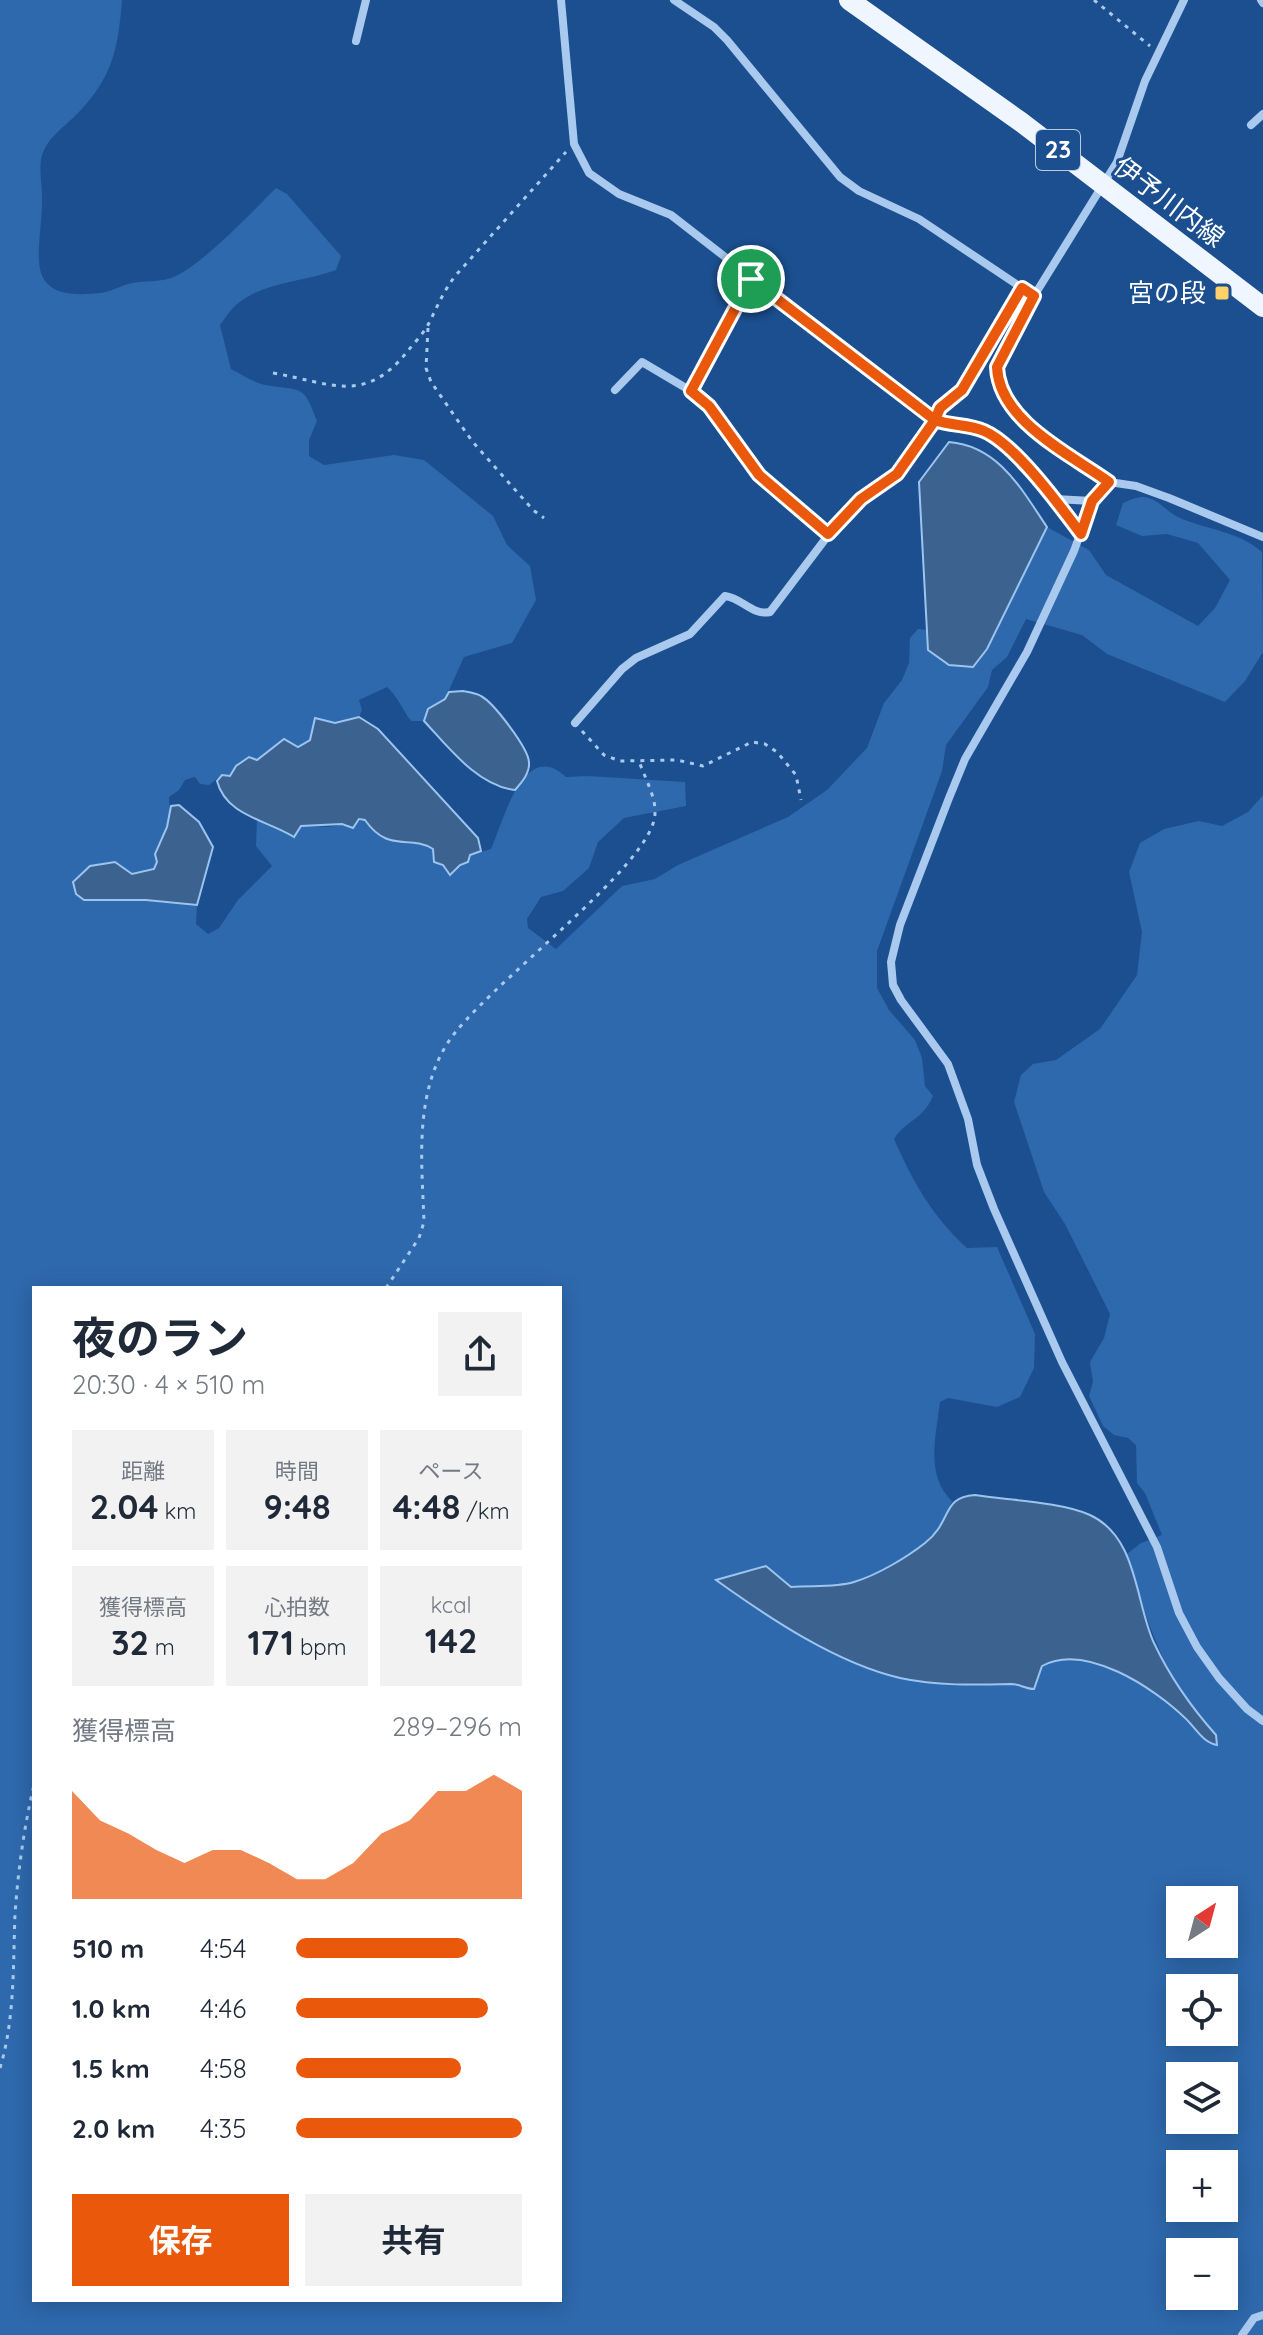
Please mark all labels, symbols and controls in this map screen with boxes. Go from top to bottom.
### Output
road number: 23 [1036,130,1080,170]
street label: 伊予川内線 [1107,149,1231,254]
pin [717,245,785,313]
icon: arrive [729,257,773,301]
place label: 宮の段 [1128,276,1206,309]
marker: 宮の段 [1213,284,1231,302]
text: 夜のラン [72,1310,248,1365]
button: share [438,1312,522,1396]
text: 20:30 · 4 × 510 m [72,1368,265,1401]
text: 距離 [121,1457,165,1485]
text: 時間 [275,1457,319,1485]
text: ペース [419,1457,483,1485]
text: 2.04 [90,1485,158,1528]
text: 9:48 [263,1485,331,1528]
text: 4:48 [392,1485,460,1528]
text: km [158,1497,196,1525]
text: /km [460,1497,510,1525]
text: kcal [430,1591,472,1619]
text: 獲得標高 [99,1593,187,1621]
text: 心拍数 [264,1593,330,1621]
text: 142 [425,1619,477,1662]
text: 32 [111,1621,149,1664]
text: 171 [247,1621,294,1664]
text: m [149,1633,175,1661]
text: bpm [294,1633,347,1661]
text: 289–296 m [392,1710,522,1743]
text: 獲得標高 [72,1714,176,1747]
north arrow [1166,1886,1238,1958]
map controls [1166,1886,1238,2310]
text: 510 m [72,1932,144,1965]
text: 4:54 [200,1932,246,1965]
button: locate [1166,1974,1238,2046]
text: 1.0 km [72,1992,151,2025]
text: 4:46 [200,1992,246,2025]
text: 1.5 km [72,2052,150,2085]
text: 4:58 [200,2052,247,2085]
button: layers [1166,2062,1238,2134]
text: 2.0 km [72,2112,155,2145]
text: 4:35 [200,2112,246,2145]
button: + [1166,2150,1238,2222]
button: 保存 [72,2194,289,2286]
button: 共有 [305,2194,522,2286]
button: − [1166,2238,1238,2310]

